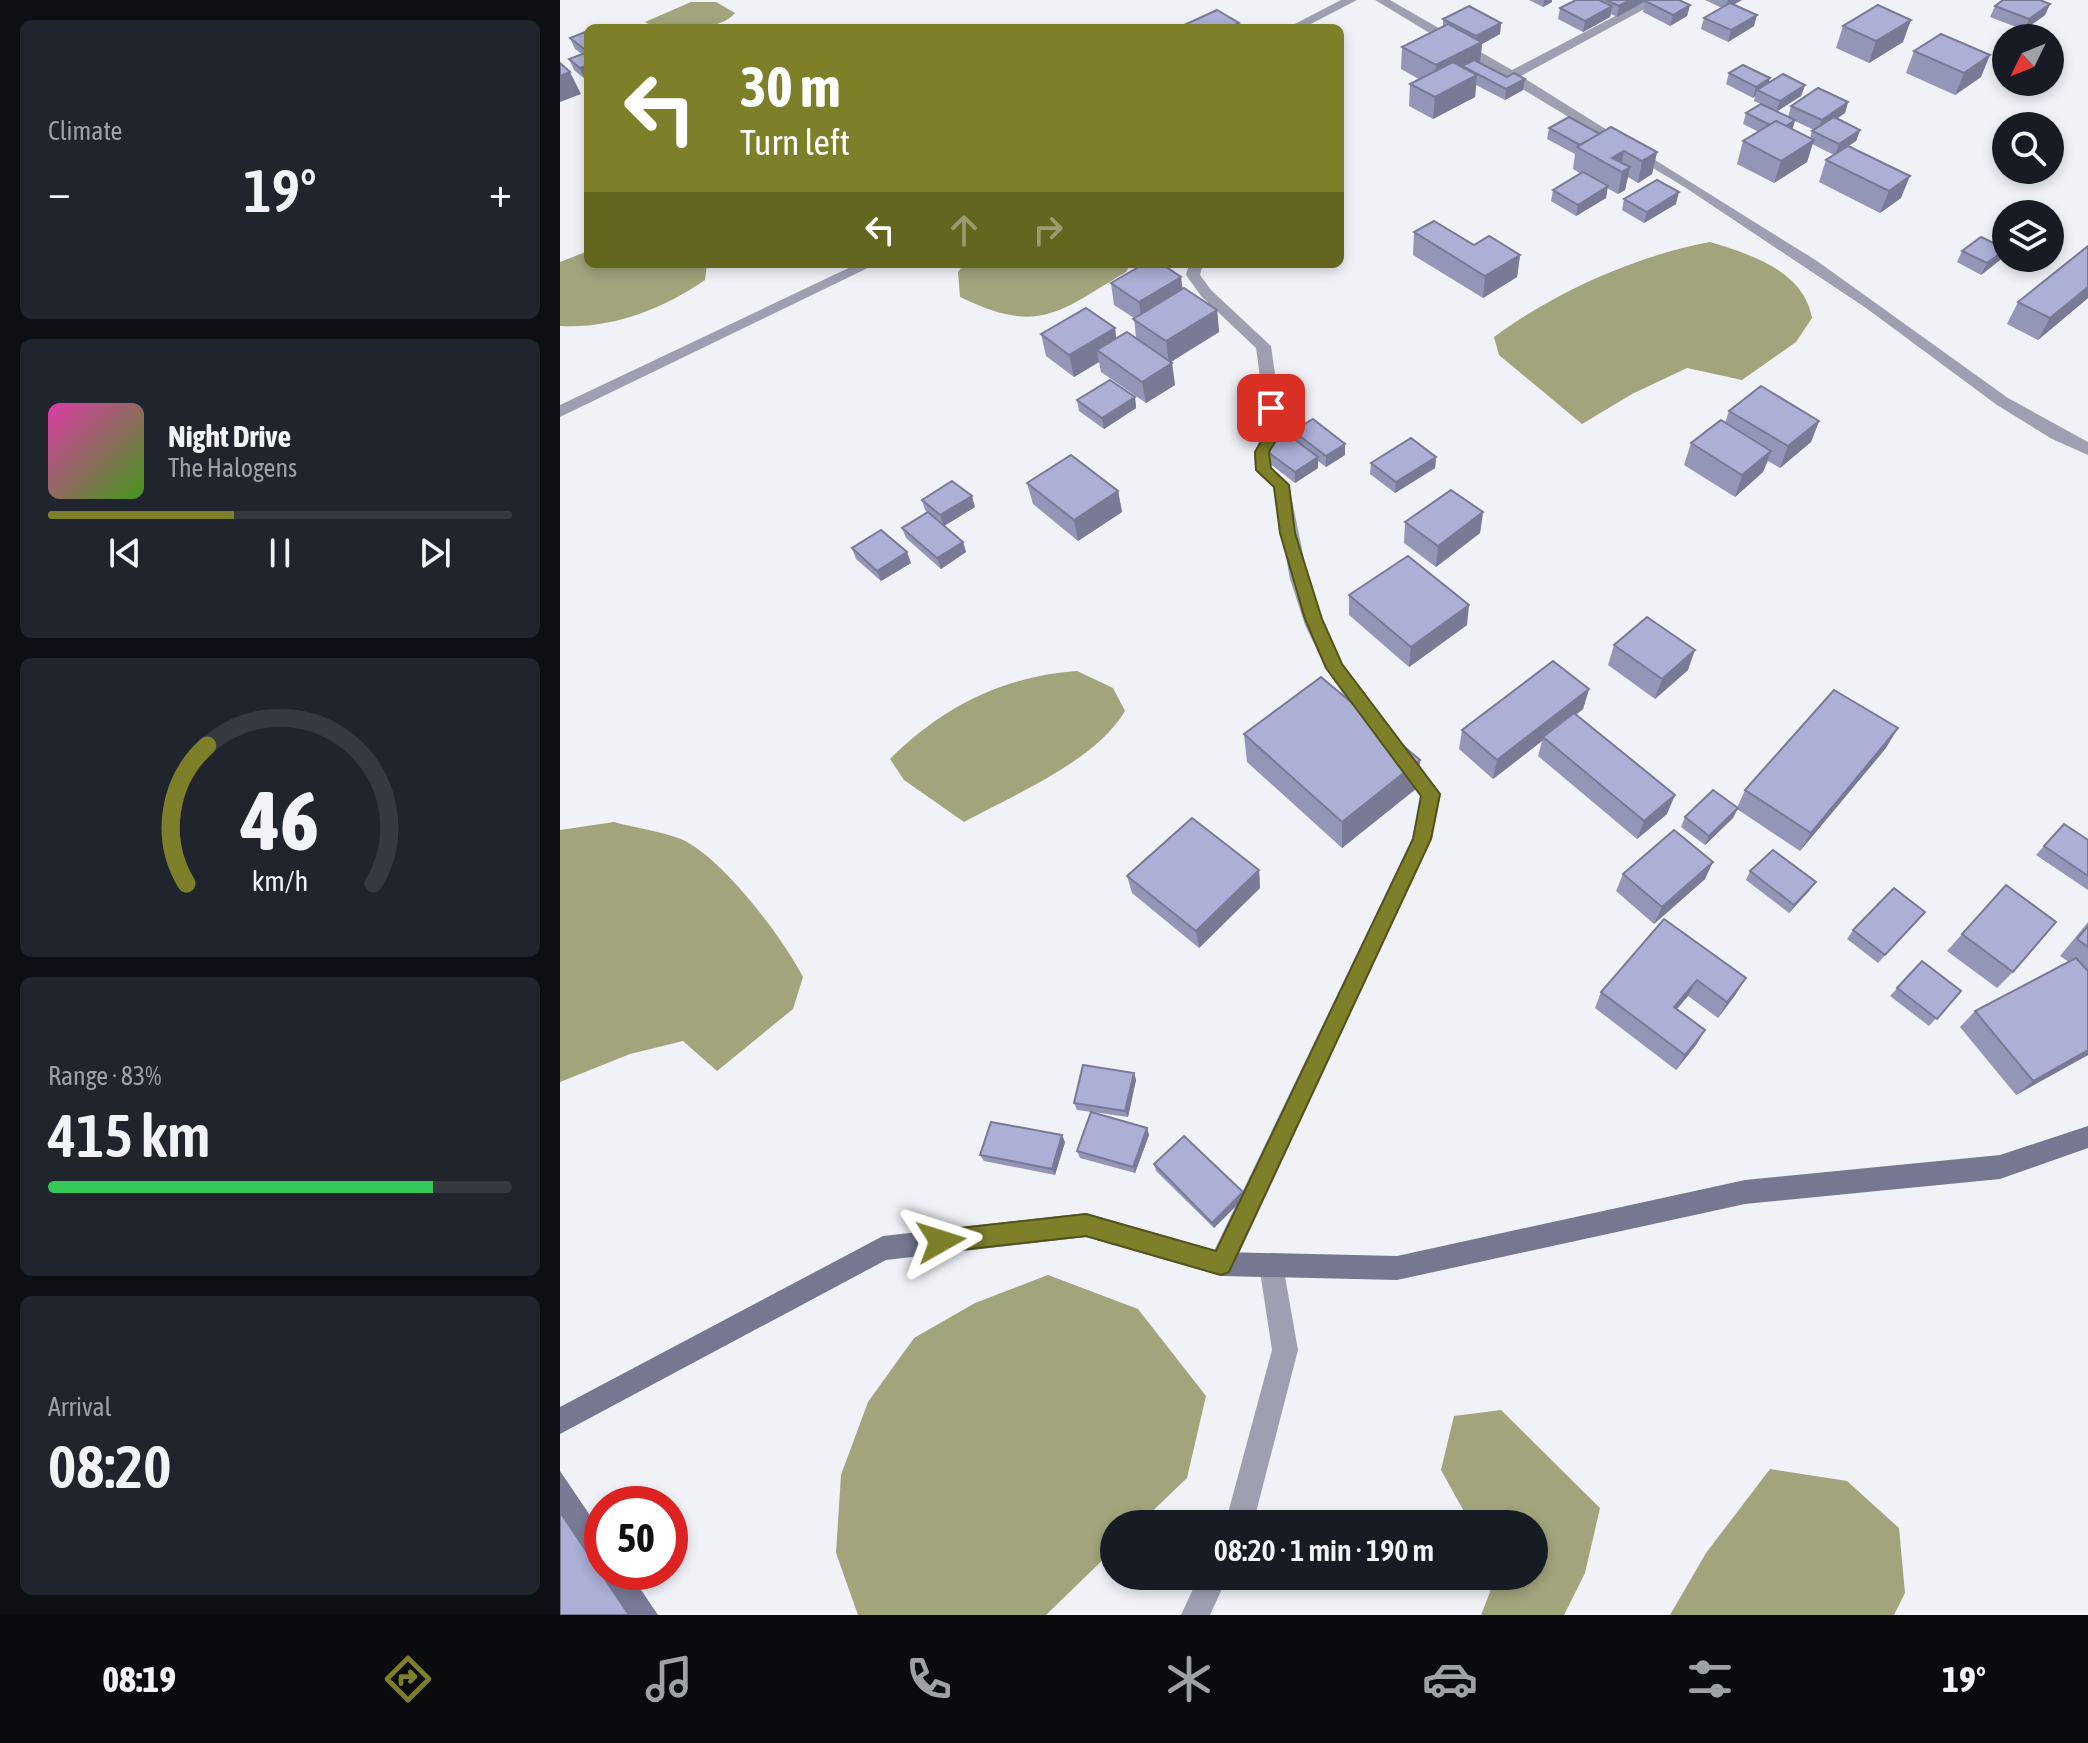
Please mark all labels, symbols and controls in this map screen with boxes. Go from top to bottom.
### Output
north arrow [1992,24,2064,96]
map controls [1992,24,2064,272]
text: 30 m [740,55,841,119]
icon: left [608,56,712,160]
button: search [1992,112,2064,184]
text: Climate [48,116,122,146]
text: Turn left [740,121,850,163]
text: 19° [244,156,316,225]
text: − [48,166,71,216]
text: + [489,166,512,216]
button: layers [1992,200,2064,272]
icon: left [858,208,902,252]
icon: ahead [942,208,986,252]
icon: right [1026,208,1070,252]
pin [1237,374,1305,442]
icon: arrive [1249,386,1293,430]
text: Night Drive [168,419,291,453]
text: The Halogens [168,453,297,483]
icon: previous [103,531,147,575]
icon: pause [258,531,302,575]
icon: next [413,531,457,575]
text: 46 [240,771,319,867]
text: km/h [252,864,308,897]
text: Range · 83% [48,1061,161,1091]
text: 415 km [48,1101,210,1170]
position arrow [899,1199,983,1283]
text: Arrival [48,1392,112,1422]
text: 08:20 [48,1432,171,1501]
speed limit sign: 50 [584,1486,688,1590]
text: 08:20 · 1 min · 190 m [1214,1533,1434,1567]
icon: directions [380,1651,436,1707]
icon: music [641,1651,697,1707]
icon: phone [901,1651,957,1707]
icon: climate [1161,1651,1217,1707]
icon: car [1422,1651,1478,1707]
icon: filters [1682,1651,1738,1707]
text: 08:19 [102,1658,176,1700]
text: 19° [1942,1658,1986,1700]

